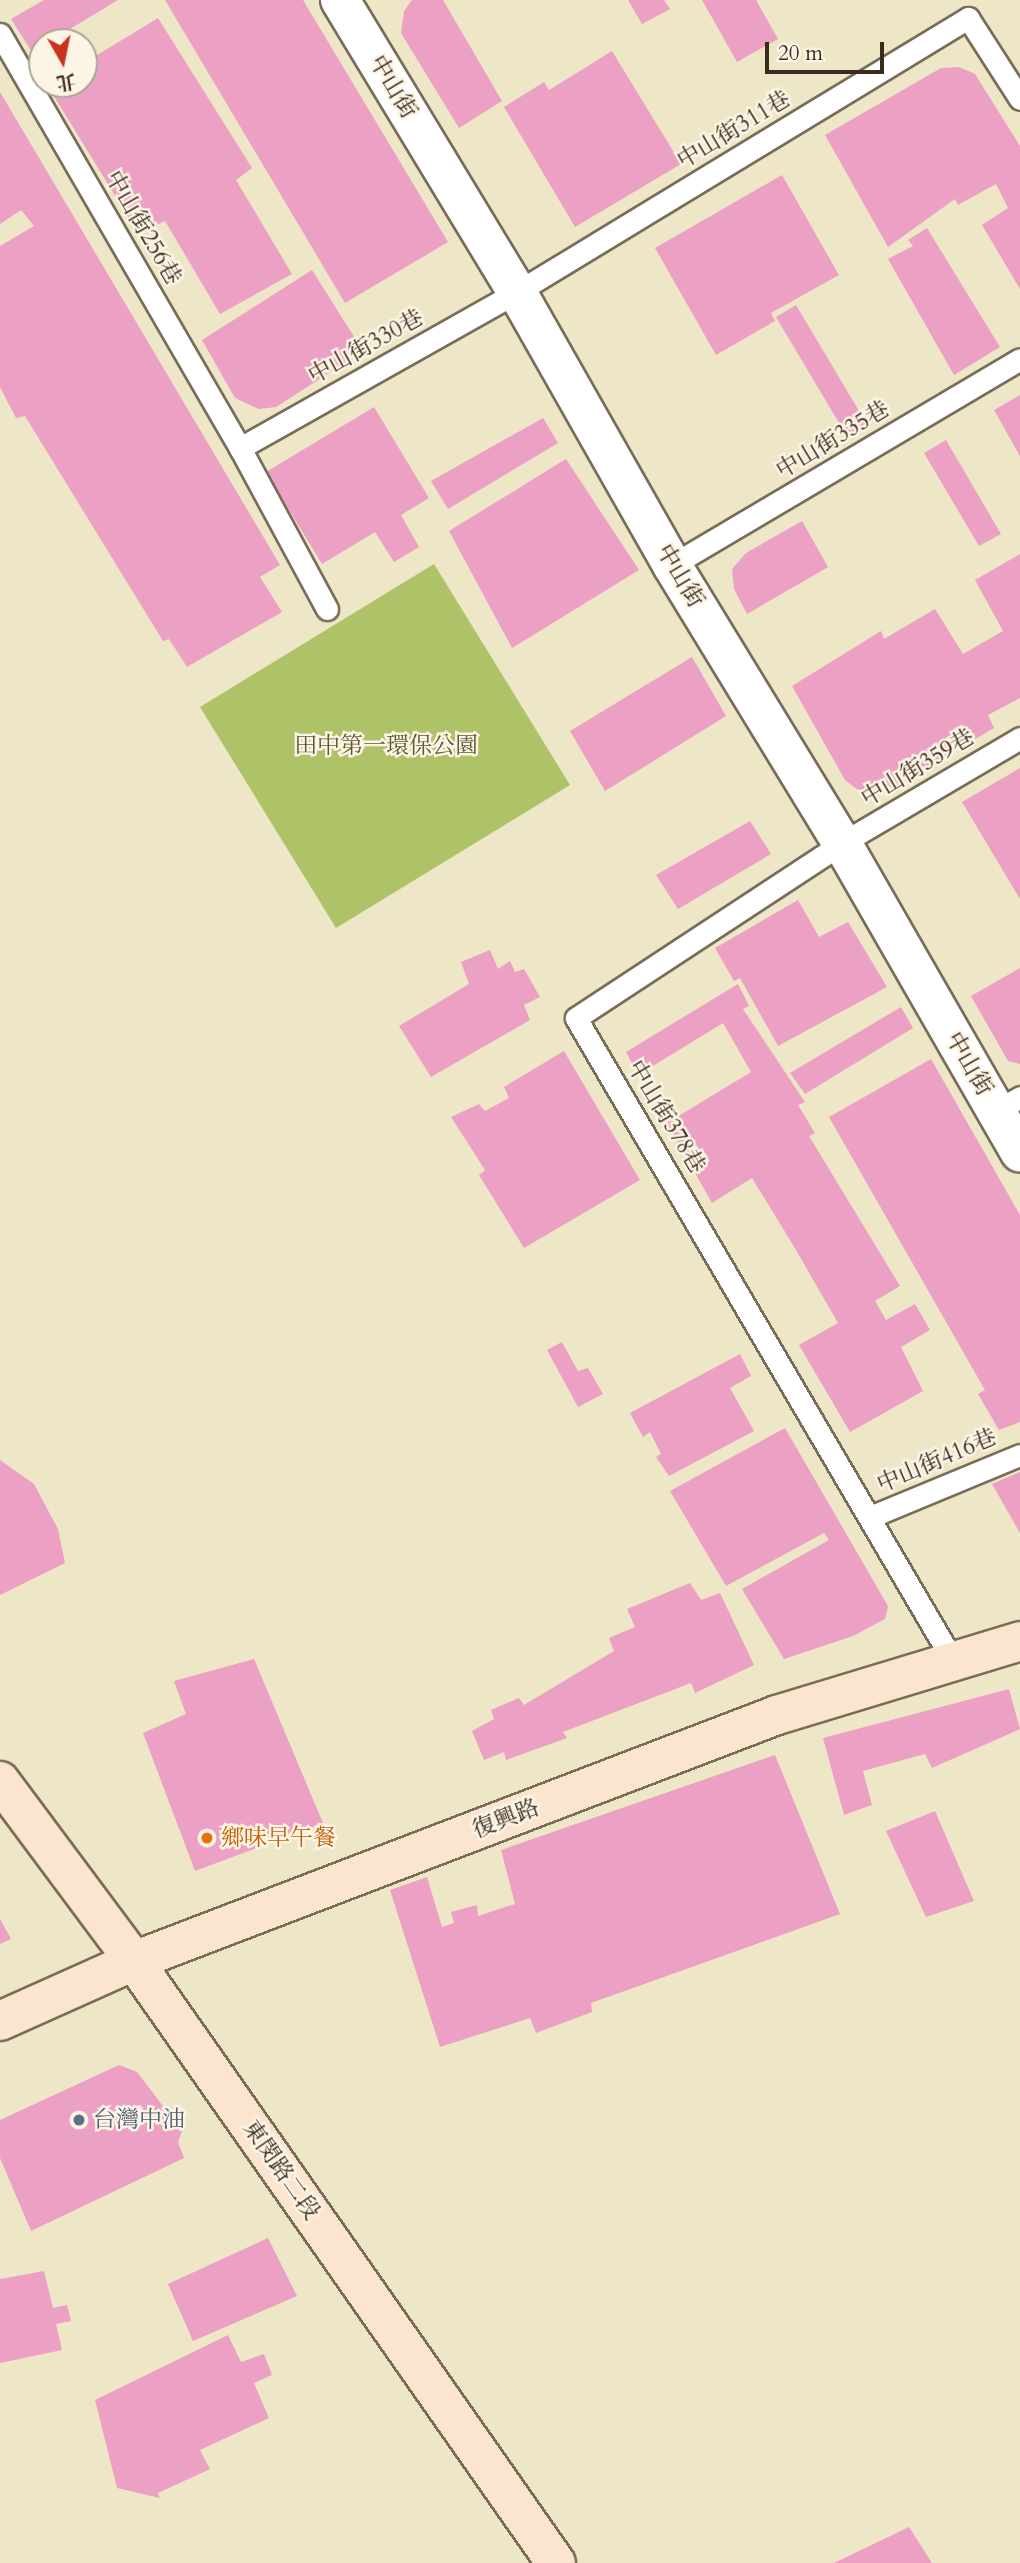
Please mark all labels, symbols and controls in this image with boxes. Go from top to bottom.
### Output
north arrow [28,28,98,98]
scale bar [768,28,887,72]
text: 20 m [778,39,823,68]
street label: 中山街 [363,50,423,124]
text: 北 [55,67,77,96]
street label: 中山街311巷 [672,85,796,175]
street label: 中山街256巷 [99,166,187,290]
street label: 中山街330巷 [304,304,428,390]
street label: 中山街335巷 [771,395,895,485]
street label: 中山街 [650,539,710,613]
street label: 中山街359巷 [856,723,980,813]
park label: 田中第一環保公園 [294,732,478,760]
street label: 中山街 [940,1027,998,1101]
street label: 中山街378巷 [621,1055,711,1179]
street label: 中山街416巷 [873,1423,1001,1499]
street label: 復興路 [469,1794,543,1844]
place label: 鄉味早午餐 [221,1824,336,1852]
marker: 鄉味早午餐 [199,1830,215,1846]
place label: 台灣中油 [93,2106,185,2134]
marker: 台灣中油 [71,2112,87,2128]
street label: 東閔路二段 [237,2115,325,2225]

